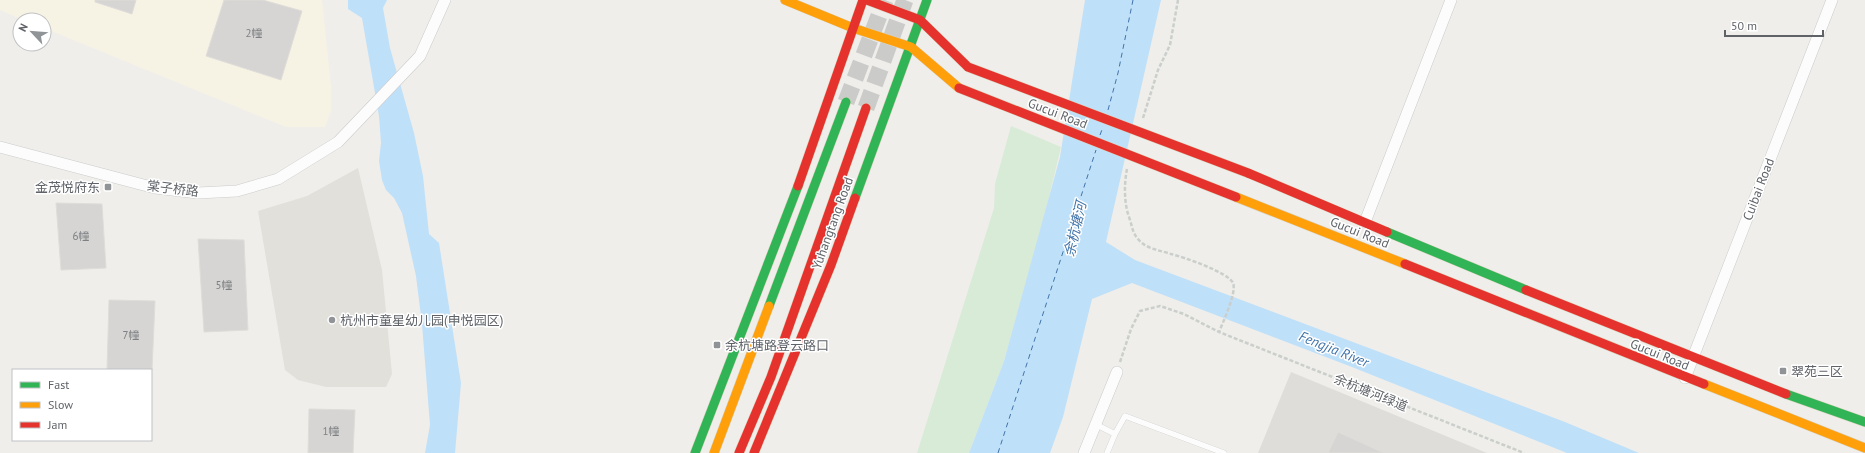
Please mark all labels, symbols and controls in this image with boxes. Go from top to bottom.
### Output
north arrow [12,12,52,52]
scale bar [1725,12,1823,38]
text: 50 m [1731,18,1757,33]
text: N [15,21,31,34]
house number: 2幢 [246,26,263,40]
street label: Gucui Road [1026,94,1090,133]
street label: Cuibai Road [1739,155,1778,223]
street label: Yuhangtang Road [808,175,857,272]
street label: 棠子桥路 [146,177,200,200]
place label: 金茂悦府东 [35,179,100,196]
marker: 金茂悦府东 [103,182,113,192]
water label: 余杭塘河 [1060,197,1091,258]
street label: Gucui Road [1328,213,1392,252]
house number: 6幢 [73,229,90,243]
house number: 5幢 [216,278,233,292]
place label: 杭州市童星幼儿园(申悦园区) [340,312,503,329]
marker: 杭州市童星幼儿园(申悦园区) [327,315,337,325]
water label: Fengjia River [1296,327,1373,372]
house number: 7幢 [123,328,140,342]
street label: Gucui Road [1628,335,1692,374]
place label: 余杭塘路登云路口 [725,337,829,354]
marker: 余杭塘路登云路口 [712,340,722,350]
place label: 翠苑三区 [1791,363,1843,380]
marker: 翠苑三区 [1778,366,1788,376]
legend [12,369,152,441]
street label: 余杭塘河绿道 [1331,370,1410,415]
text: Fast [48,377,69,392]
text: Slow [48,397,73,412]
text: Jam [47,417,67,432]
house number: 1幢 [323,424,340,438]

